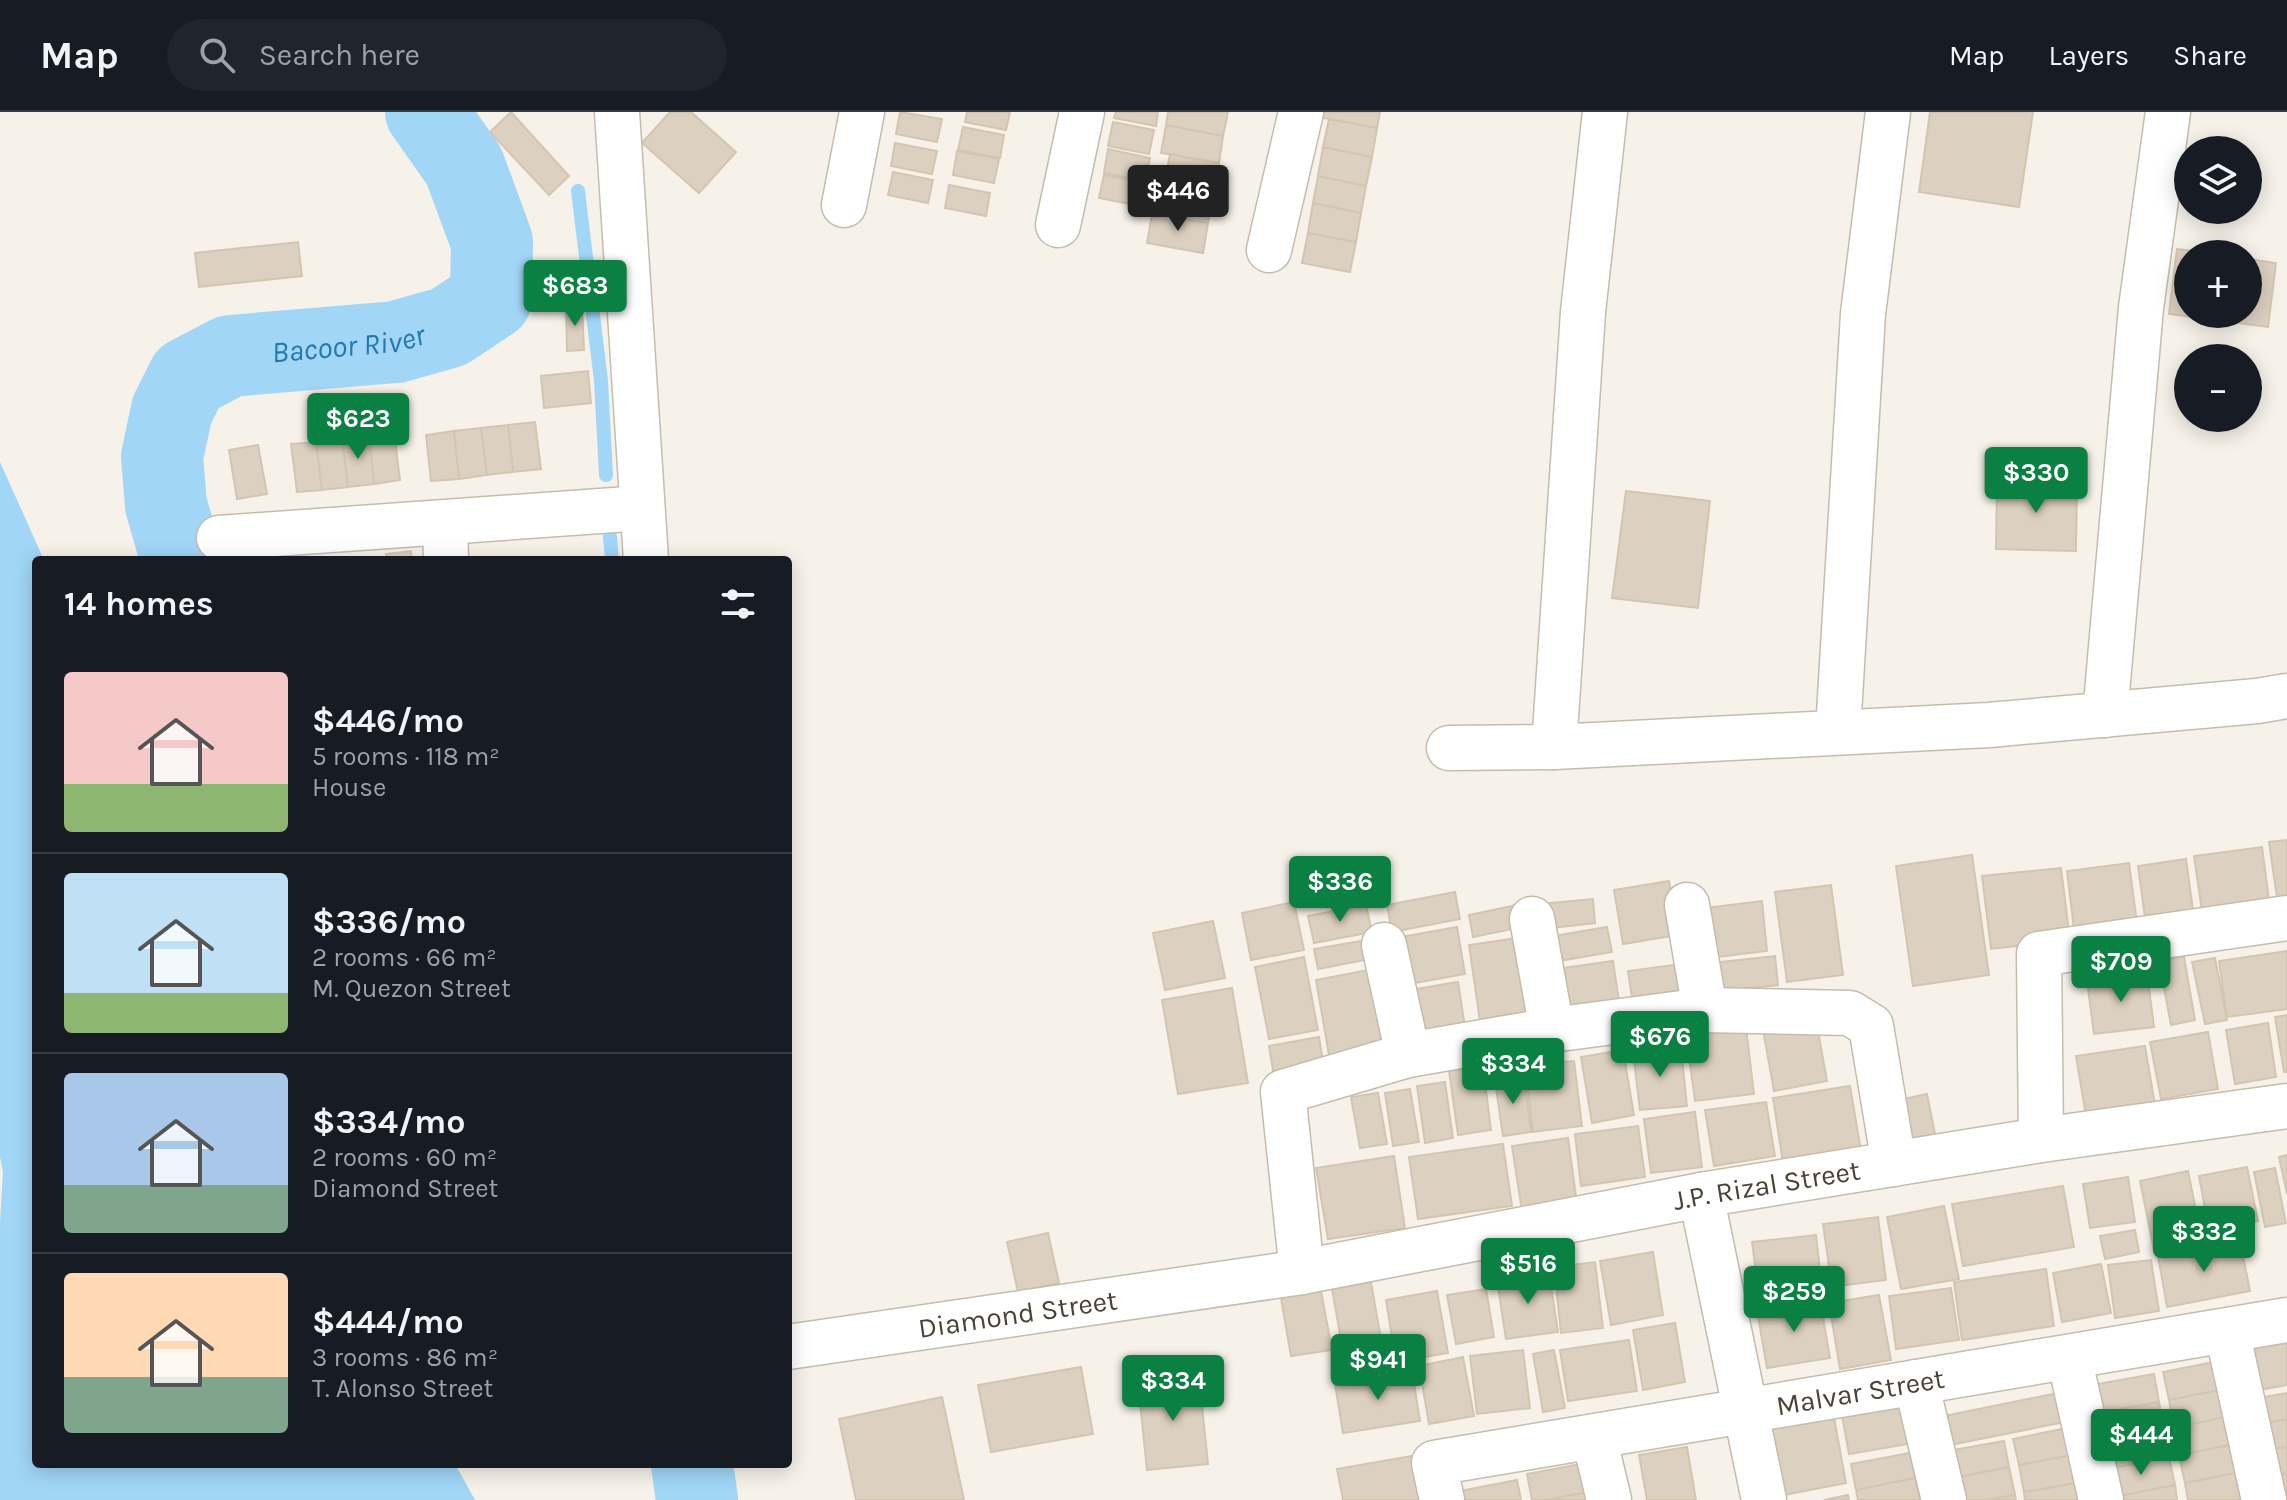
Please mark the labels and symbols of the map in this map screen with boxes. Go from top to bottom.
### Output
pin: $446 [1131,165,1225,233]
pin: $683 [528,260,622,328]
water label: Bacoor River [270,316,431,370]
pin: $623 [311,393,405,461]
pin: $330 [1989,447,2083,515]
pin: $336 [1293,856,1387,924]
pin: $709 [2074,936,2168,1004]
pin: $676 [1613,1011,1707,1079]
pin: $334 [1466,1038,1560,1106]
street label: J.P. Rizal Street [1670,1154,1862,1217]
pin: $332 [2157,1206,2251,1274]
pin: $516 [1481,1238,1575,1306]
pin: $259 [1747,1266,1841,1334]
street label: Diamond Street [916,1283,1119,1345]
pin: $941 [1331,1334,1425,1402]
pin: $334 [1126,1355,1220,1423]
street label: Malvar Street [1774,1362,1947,1422]
pin: $444 [2094,1409,2188,1477]

